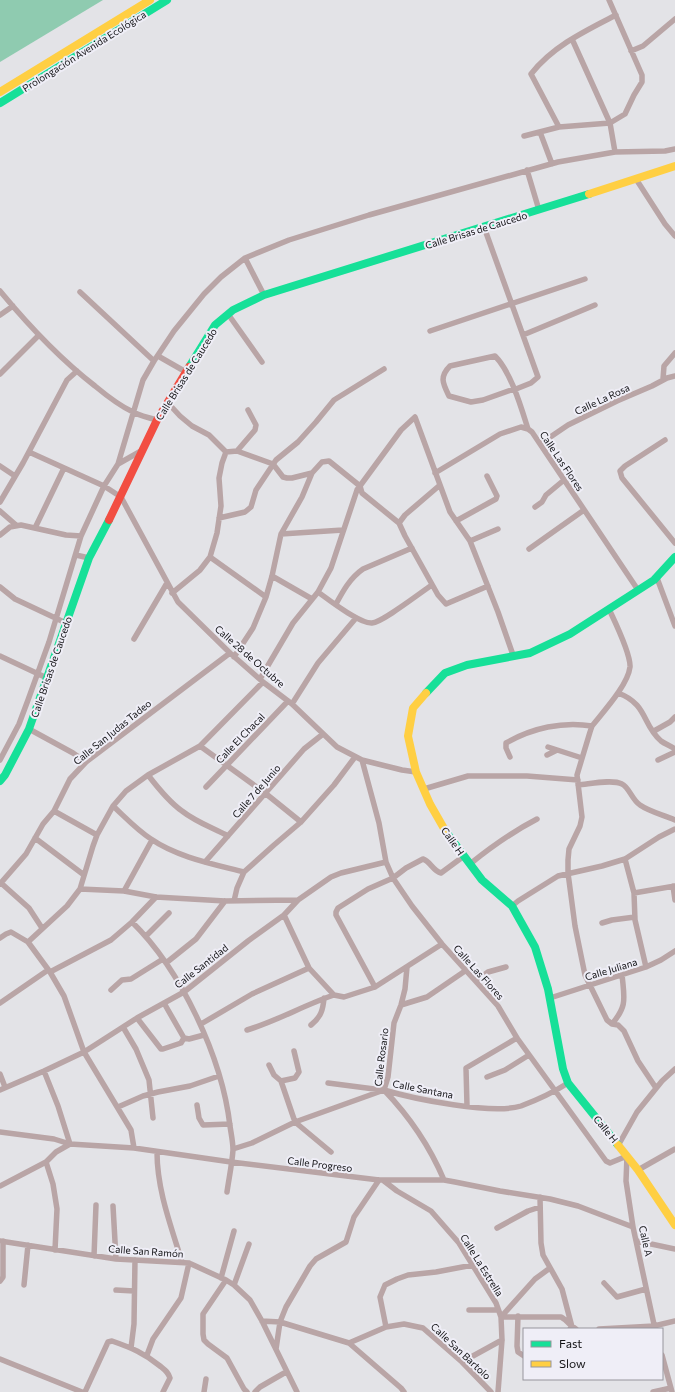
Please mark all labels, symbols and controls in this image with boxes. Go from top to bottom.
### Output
street label: Prolongación Avenida Ecológica [20,8,148,94]
street label: Calle Brisas de Caucedo [423,209,529,251]
street label: Calle Brisas de Caucedo [153,326,219,422]
street label: Calle La Rosa [573,381,631,417]
street label: Calle Las Flores [538,429,587,494]
street label: Calle Brisas de Caucedo [28,615,74,719]
street label: Calle 28 de Octubre [213,622,287,690]
street label: Calle San Judas Tadeo [71,697,153,767]
street label: Calle El Chacal [213,710,267,766]
street label: Calle 7 de Junio [229,762,283,820]
street label: Calle H [439,825,467,857]
street label: Calle Santidad [172,941,230,991]
street label: Calle Las Flores [451,942,507,1002]
street label: Calle Juliana [583,955,639,983]
street label: Calle Rosario [371,1027,391,1087]
street label: Calle Santana [392,1077,454,1101]
street label: Calle H [591,1113,621,1145]
street label: Calle Progreso [287,1154,353,1174]
street label: Calle A [637,1224,655,1258]
street label: Calle La Estrella [458,1232,506,1298]
street label: Calle San Ramón [108,1242,184,1260]
street label: Calle San Bartolo [429,1320,493,1382]
legend [523,1328,663,1380]
text: Fast [559,1336,582,1350]
text: Slow [559,1356,586,1370]

